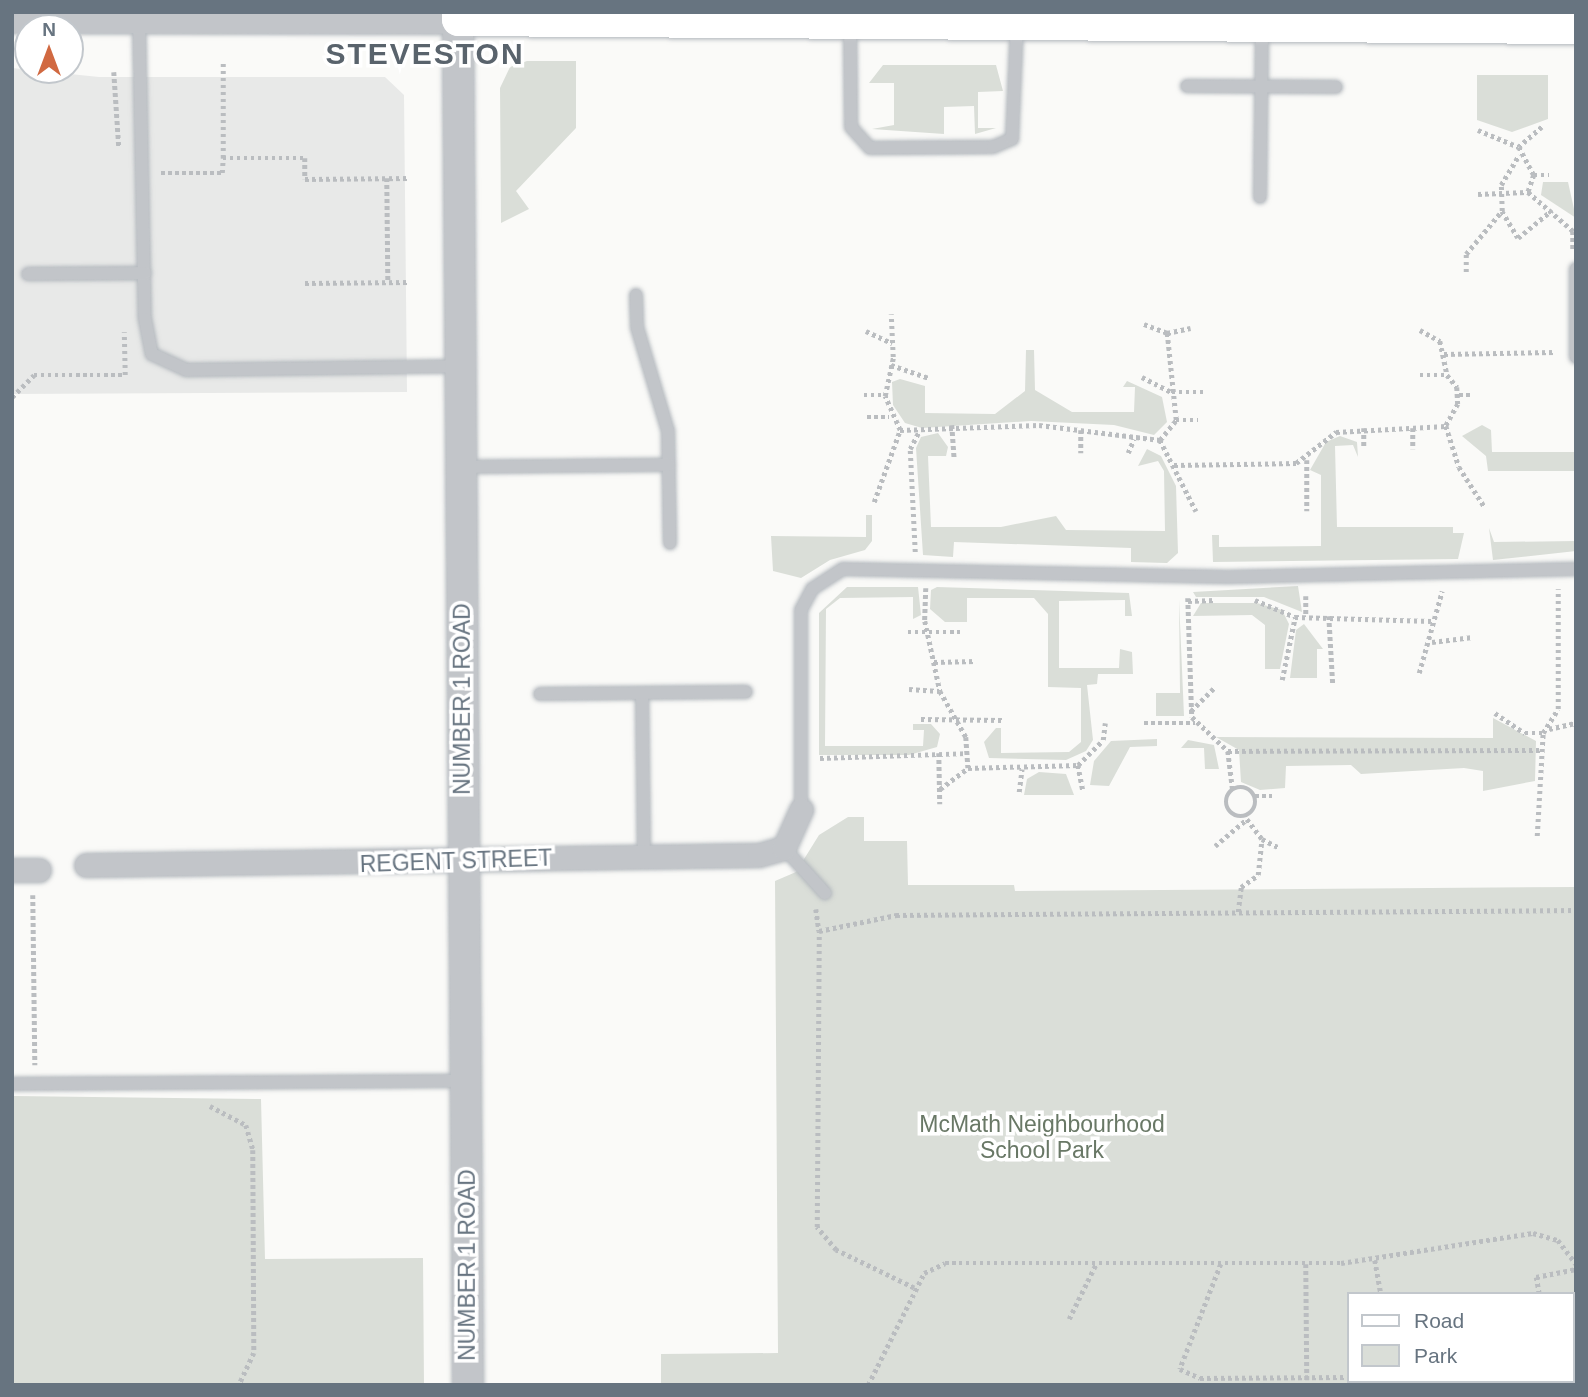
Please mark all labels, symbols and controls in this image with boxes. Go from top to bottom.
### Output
north arrow [14,14,84,84]
text: N [42,19,56,40]
district label: STEVESTON [327,36,523,72]
street label: NUMBER 1 ROAD [448,603,476,795]
street label: REGENT STREET [359,844,553,878]
park label: McMath Neighbourhood School Park [919,1110,1165,1164]
street label: NUMBER 1 ROAD [453,1169,481,1361]
legend [1346,1292,1574,1383]
text: Road [1414,1309,1464,1332]
text: Park [1414,1344,1457,1367]

